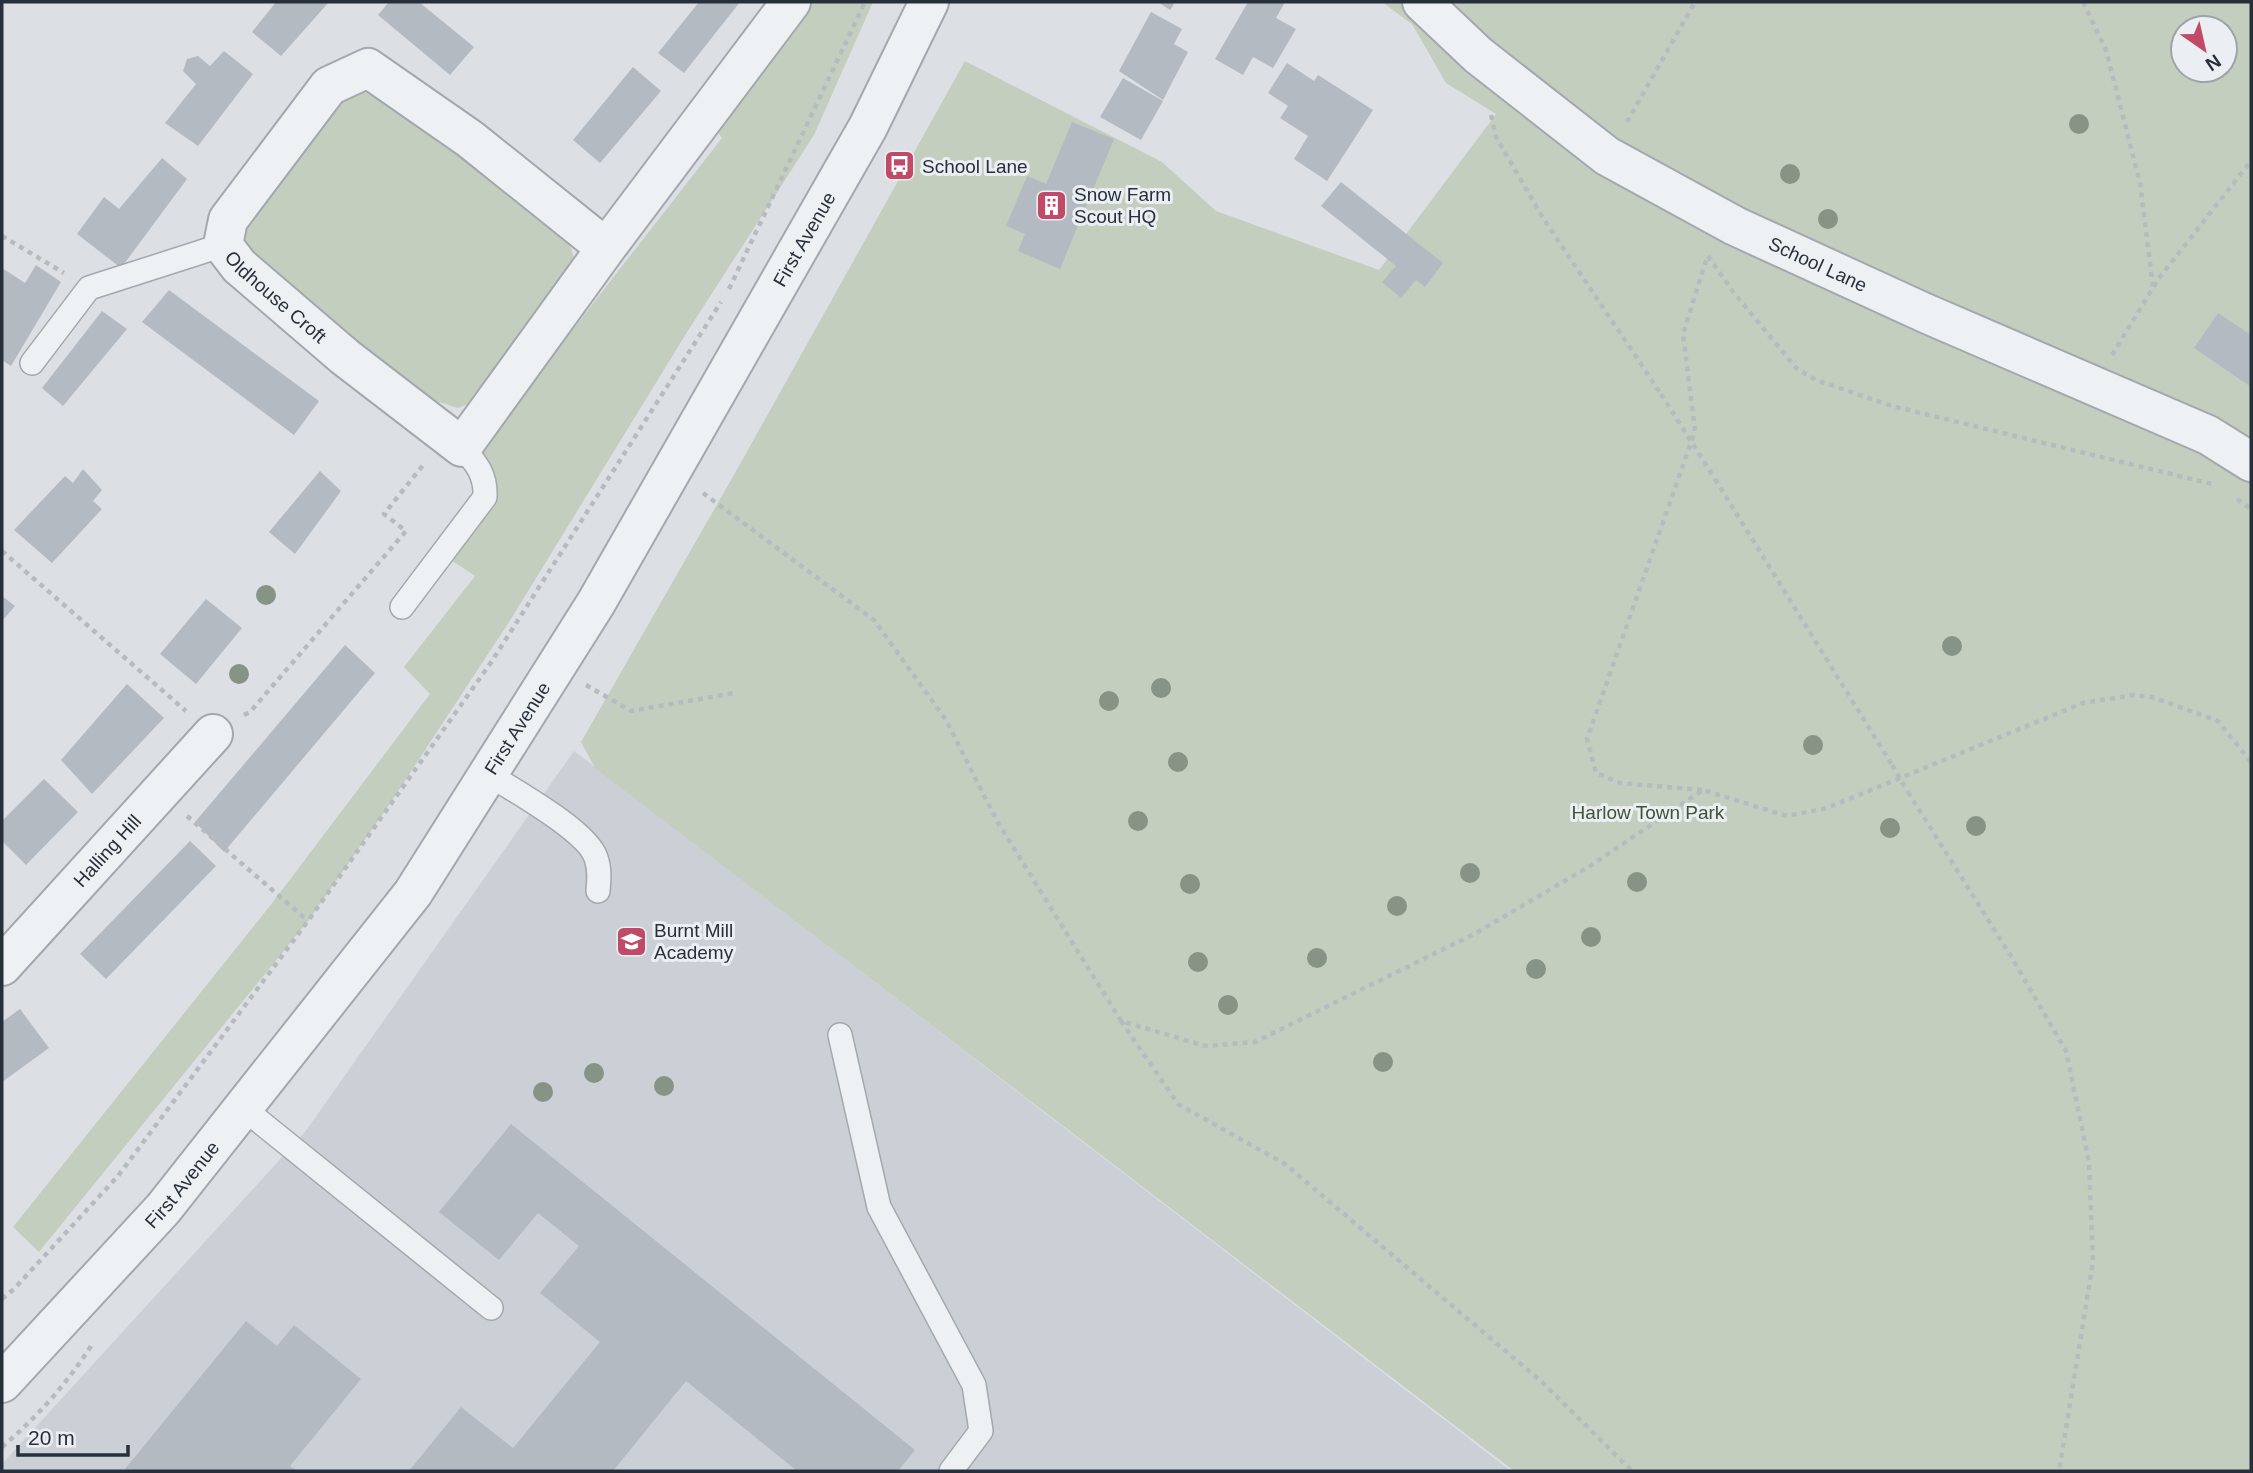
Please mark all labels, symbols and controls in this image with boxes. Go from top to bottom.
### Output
north arrow [2169,14,2239,84]
text: N [2202,50,2225,75]
bus stop icon: School Lane [882,149,916,183]
place label: School Lane [922,156,1028,177]
place label: Snow Farm Scout HQ [1074,184,1171,227]
street label: First Avenue [769,188,840,290]
building icon: Snow Farm Scout HQ [1034,188,1068,222]
street label: School Lane [1765,233,1870,296]
street label: Oldhouse Croft [220,247,331,348]
street label: First Avenue [481,678,554,778]
park label: Harlow Town Park [1572,802,1725,823]
street label: Halling Hill [69,811,145,891]
place label: Burnt Mill Academy [654,920,734,963]
school or university icon: Burnt Mill Academy [614,924,648,958]
street label: First Avenue [141,1137,224,1232]
scale bar [18,1414,128,1458]
text: 20 m [28,1426,75,1449]

